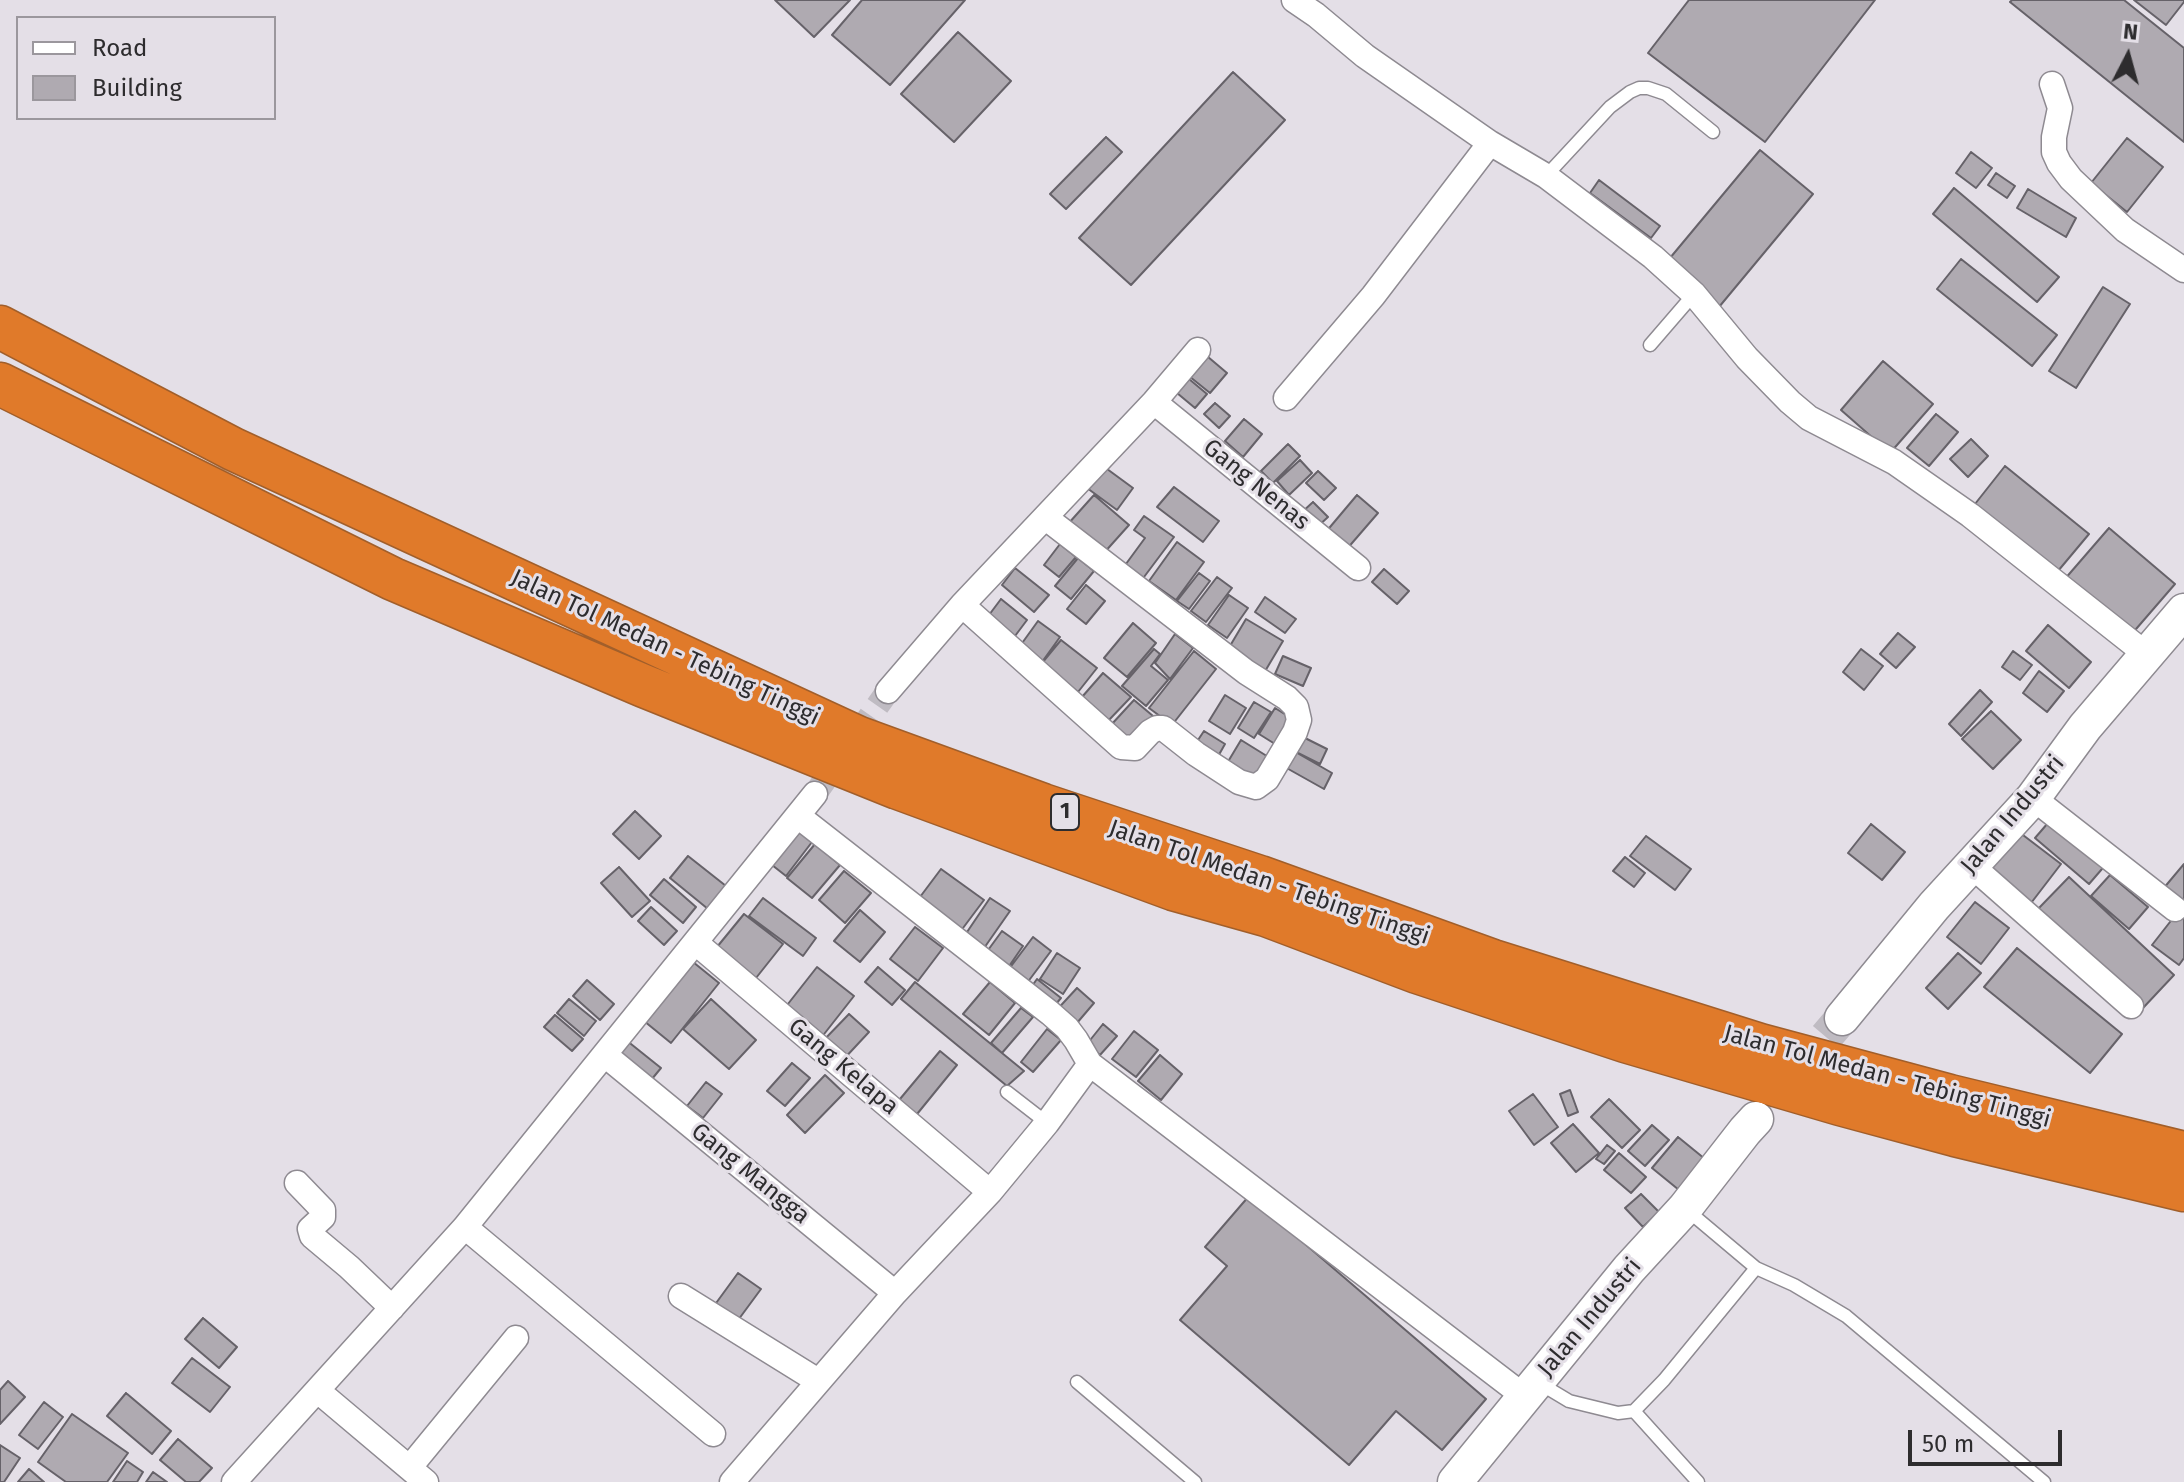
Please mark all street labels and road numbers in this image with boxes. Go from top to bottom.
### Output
street label: Gang Nenas [1197,433,1315,537]
street label: Jalan Tol Medan - Tebing Tinggi [506,564,824,732]
street label: Jalan Industri [1955,750,2071,880]
road number: 1 [1051,794,1079,830]
street label: Jalan Tol Medan - Tebing Tinggi [1105,814,1433,952]
street label: Gang Kelapa [782,1013,904,1121]
street label: Jalan Tol Medan - Tebing Tinggi [1720,1019,2054,1135]
street label: Gang Mangga [685,1117,815,1231]
street label: Jalan Industri [1532,1253,1648,1383]

